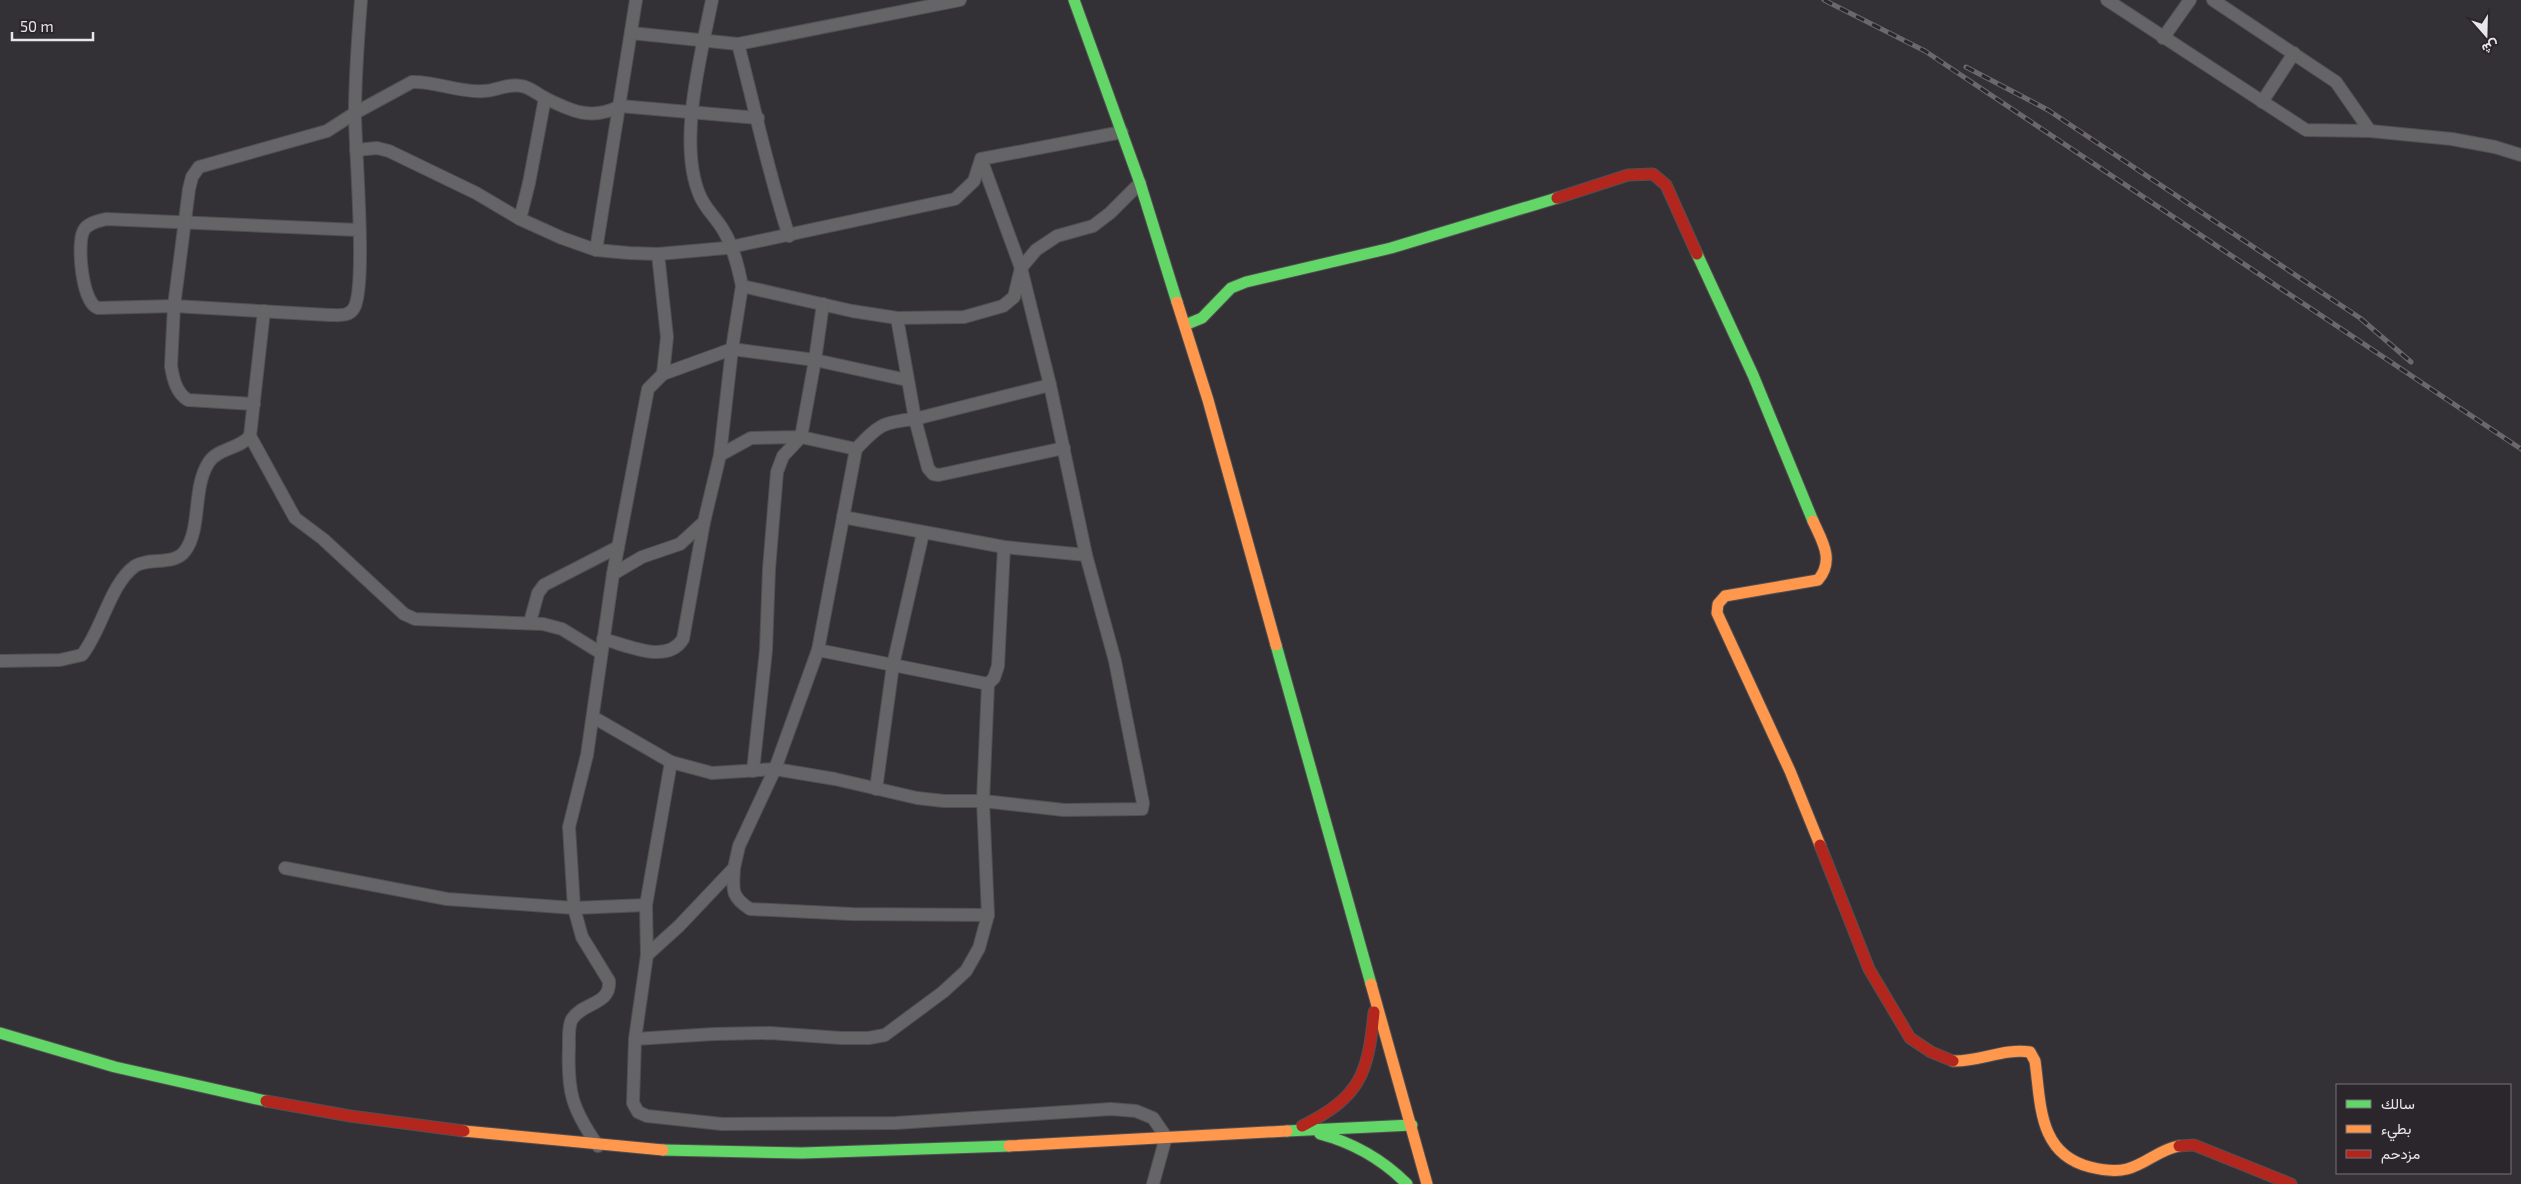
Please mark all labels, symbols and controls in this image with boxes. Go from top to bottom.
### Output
scale bar [12,10,94,42]
north arrow [2461,10,2511,60]
text: 50 m [20,17,54,35]
text: ش [2479,36,2501,59]
legend [2336,1084,2511,1174]
text: سالك [2381,1094,2415,1112]
text: بطيء [2381,1119,2411,1142]
text: مزدحم [2381,1144,2420,1164]

